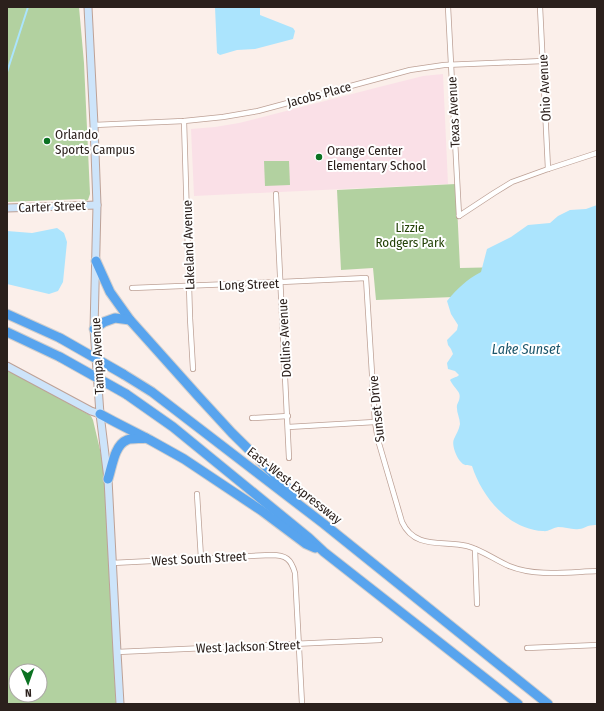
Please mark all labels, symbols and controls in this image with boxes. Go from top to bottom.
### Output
street label: Ohio Avenue [535,54,554,122]
street label: Texas Avenue [444,76,463,148]
street label: Jacobs Place [285,79,353,110]
place label: Orlando Sports Campus [55,127,135,157]
marker: Orlando Sports Campus [42,136,52,146]
place label: Orange Center Elementary School [327,143,427,173]
marker: Orange Center Elementary School [314,152,324,162]
street label: Carter Street [18,198,87,215]
street label: Lakeland Avenue [179,200,198,290]
park label: Lizzie Rodgers Park [375,220,445,250]
street label: Long Street [219,276,280,293]
street label: Dollins Avenue [275,298,294,378]
street label: Tampa Avenue [88,317,107,395]
water label: Lake Sunset [492,341,561,358]
street label: Sunset Drive [366,375,387,443]
street label: East-West Expressway [244,444,345,527]
street label: West South Street [151,548,248,568]
street label: West Jackson Street [195,637,301,656]
north arrow [8,663,48,703]
text: N [25,686,32,699]

